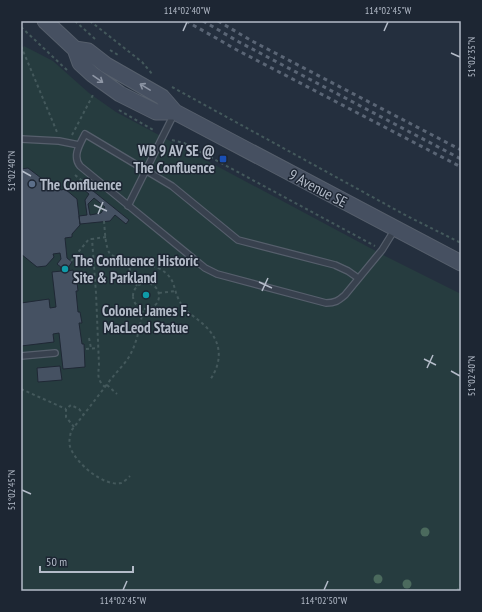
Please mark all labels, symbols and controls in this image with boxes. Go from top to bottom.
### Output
text: 114°02'40"W [164,4,211,17]
text: 114°02'45"W [365,4,412,17]
text: 51°02'35"N [465,37,478,77]
one-way arrow [93,75,104,83]
one-way arrow [139,83,151,91]
place label: WB 9 AV SE @ The Confluence [133,141,215,177]
text: 51°02'40"N [5,151,18,191]
marker: WB 9 AV SE @ The Confluence [218,154,228,164]
street label: 9 Avenue SE [286,165,350,211]
place label: The Confluence [40,175,122,194]
marker: The Confluence [27,179,37,189]
place label: The Confluence Historic Site & Parkland [73,251,199,287]
marker: The Confluence Historic Site & Parkland [60,264,70,274]
marker: Colonel James F. MacLeod Statue [141,290,151,300]
place label: Colonel James F. MacLeod Statue [102,301,190,337]
text: 51°02'40"N [465,356,478,396]
text: 51°02'45"N [5,470,18,510]
scale bar [40,548,133,574]
text: 50 m [46,554,67,569]
text: 114°02'45"W [100,594,147,607]
text: 114°02'50"W [301,594,348,607]

